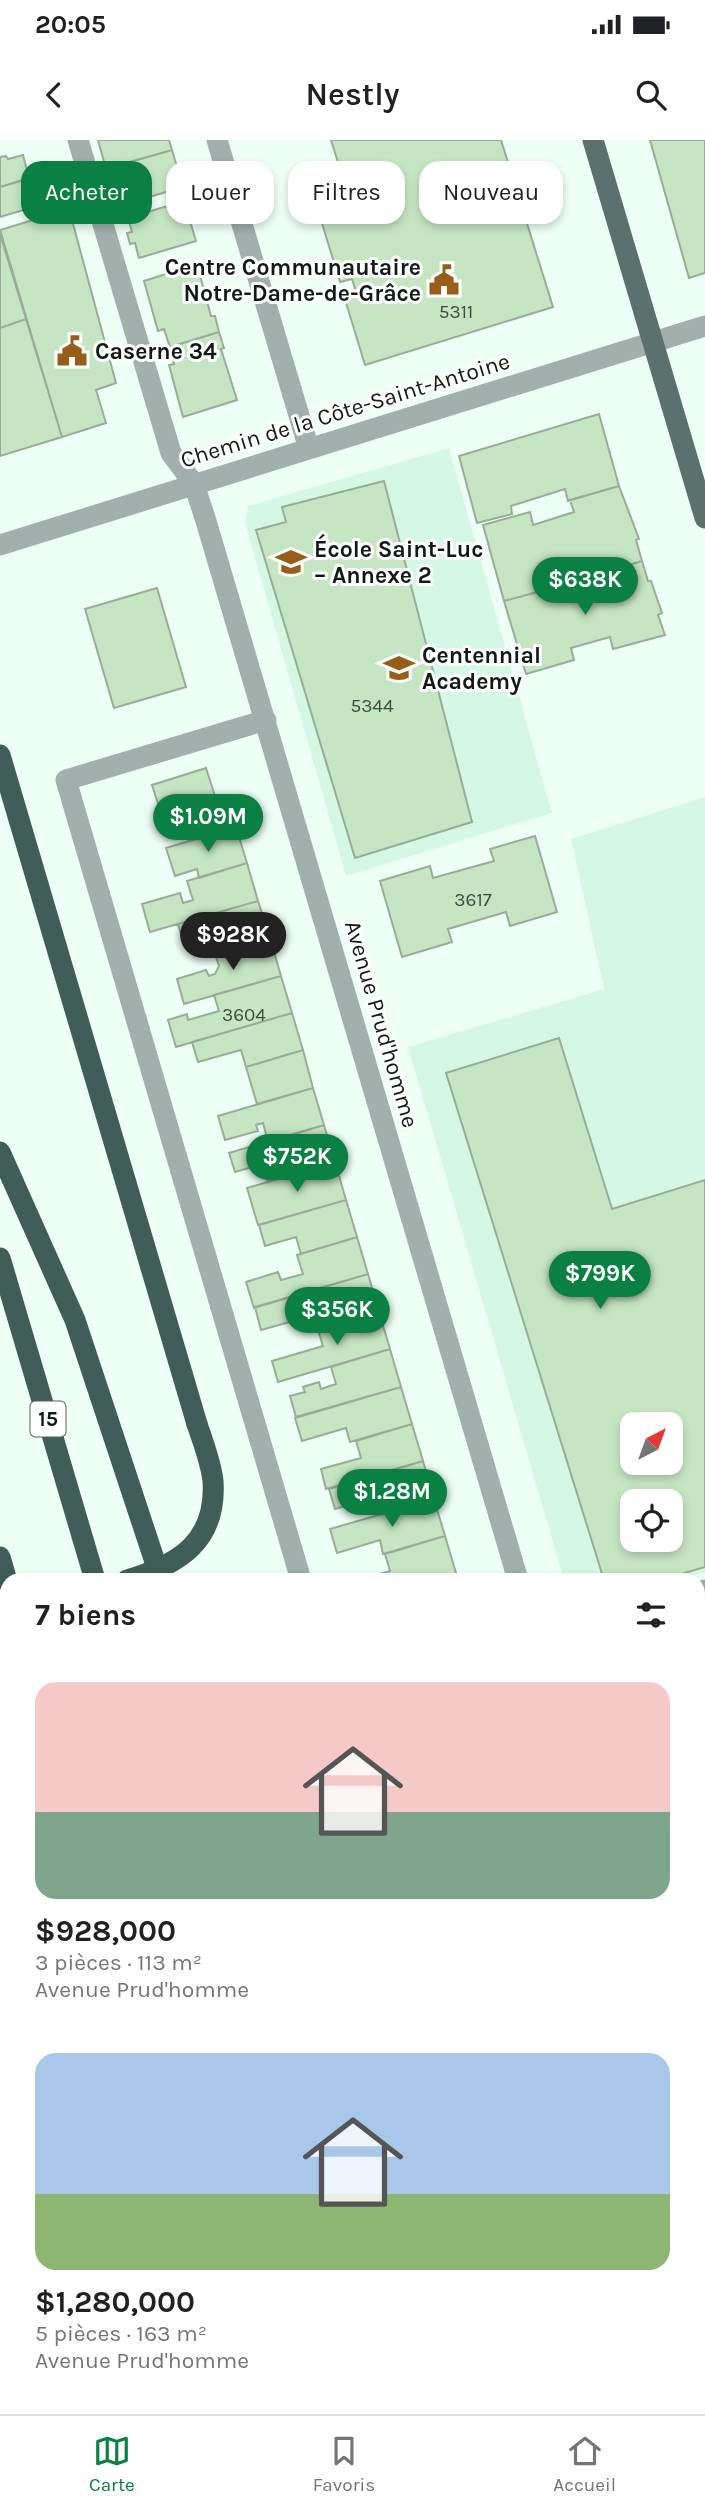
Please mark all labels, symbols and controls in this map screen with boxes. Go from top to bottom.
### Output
text: 20:05 [35,9,106,40]
icon: back [35,76,73,114]
text: Nestly [305,76,400,113]
icon: search [632,76,670,114]
chip: Acheter [21,161,152,224]
chip: Louer [166,161,274,224]
chip: Filtres [288,161,405,224]
chip: Nouveau [419,161,563,224]
place label: Centre Communautaire Notre-Dame-de-Grâce [165,254,421,307]
public building icon: Centre Communautaire Notre-Dame-de-Grâce [427,263,461,297]
house number: 5311 [439,301,473,323]
public building icon: Caserne 34 [55,334,89,368]
place label: Caserne 34 [95,338,217,365]
street label: Chemin de la Côte-Saint-Antoine [177,347,513,474]
place label: École Saint-Luc – Annexe 2 [314,533,483,589]
school or university icon: École Saint-Luc – Annexe 2 [274,545,308,579]
pin: $638K [536,558,634,617]
text: $638K [548,566,622,593]
place label: Centennial Academy [422,642,541,695]
school or university icon: Centennial Academy [382,651,416,685]
house number: 5344 [350,695,394,717]
pin: $1.09M [151,794,265,854]
text: $1.09M [169,803,247,830]
house number: 3617 [454,889,492,911]
pin: $928K [184,912,282,972]
street label: Avenue Prud'homme [339,917,424,1131]
text: $928K [196,921,270,948]
house number: 3604 [222,1004,266,1026]
pin: $752K [248,1135,346,1194]
text: $752K [262,1143,332,1170]
pin: $799K [551,1252,649,1311]
text: $799K [565,1260,635,1287]
pin: $356K [288,1288,386,1347]
text: $356K [301,1296,373,1323]
road number: 15 [30,1402,66,1436]
north arrow [620,1412,682,1475]
map controls [620,1412,683,1552]
pin: $1.28M [335,1470,449,1529]
text: $1.28M [353,1478,431,1505]
button: locate [620,1489,683,1552]
icon: filters [632,1596,670,1634]
text: 7 biens [35,1597,136,1633]
icon: home [290,1728,416,1854]
text: $928,000 [35,1913,176,1949]
text: 3 pièces · 113 m² [35,1949,202,1976]
text: Avenue Prud'homme [35,1976,249,2003]
icon: home [290,2099,416,2225]
text: $1,280,000 [35,2284,195,2320]
text: 5 pièces · 163 m² [35,2320,207,2347]
text: Avenue Prud'homme [35,2347,249,2374]
tab: Carte [89,2432,135,2496]
tab: Favoris [313,2432,375,2496]
tab: Accueil [553,2432,616,2496]

